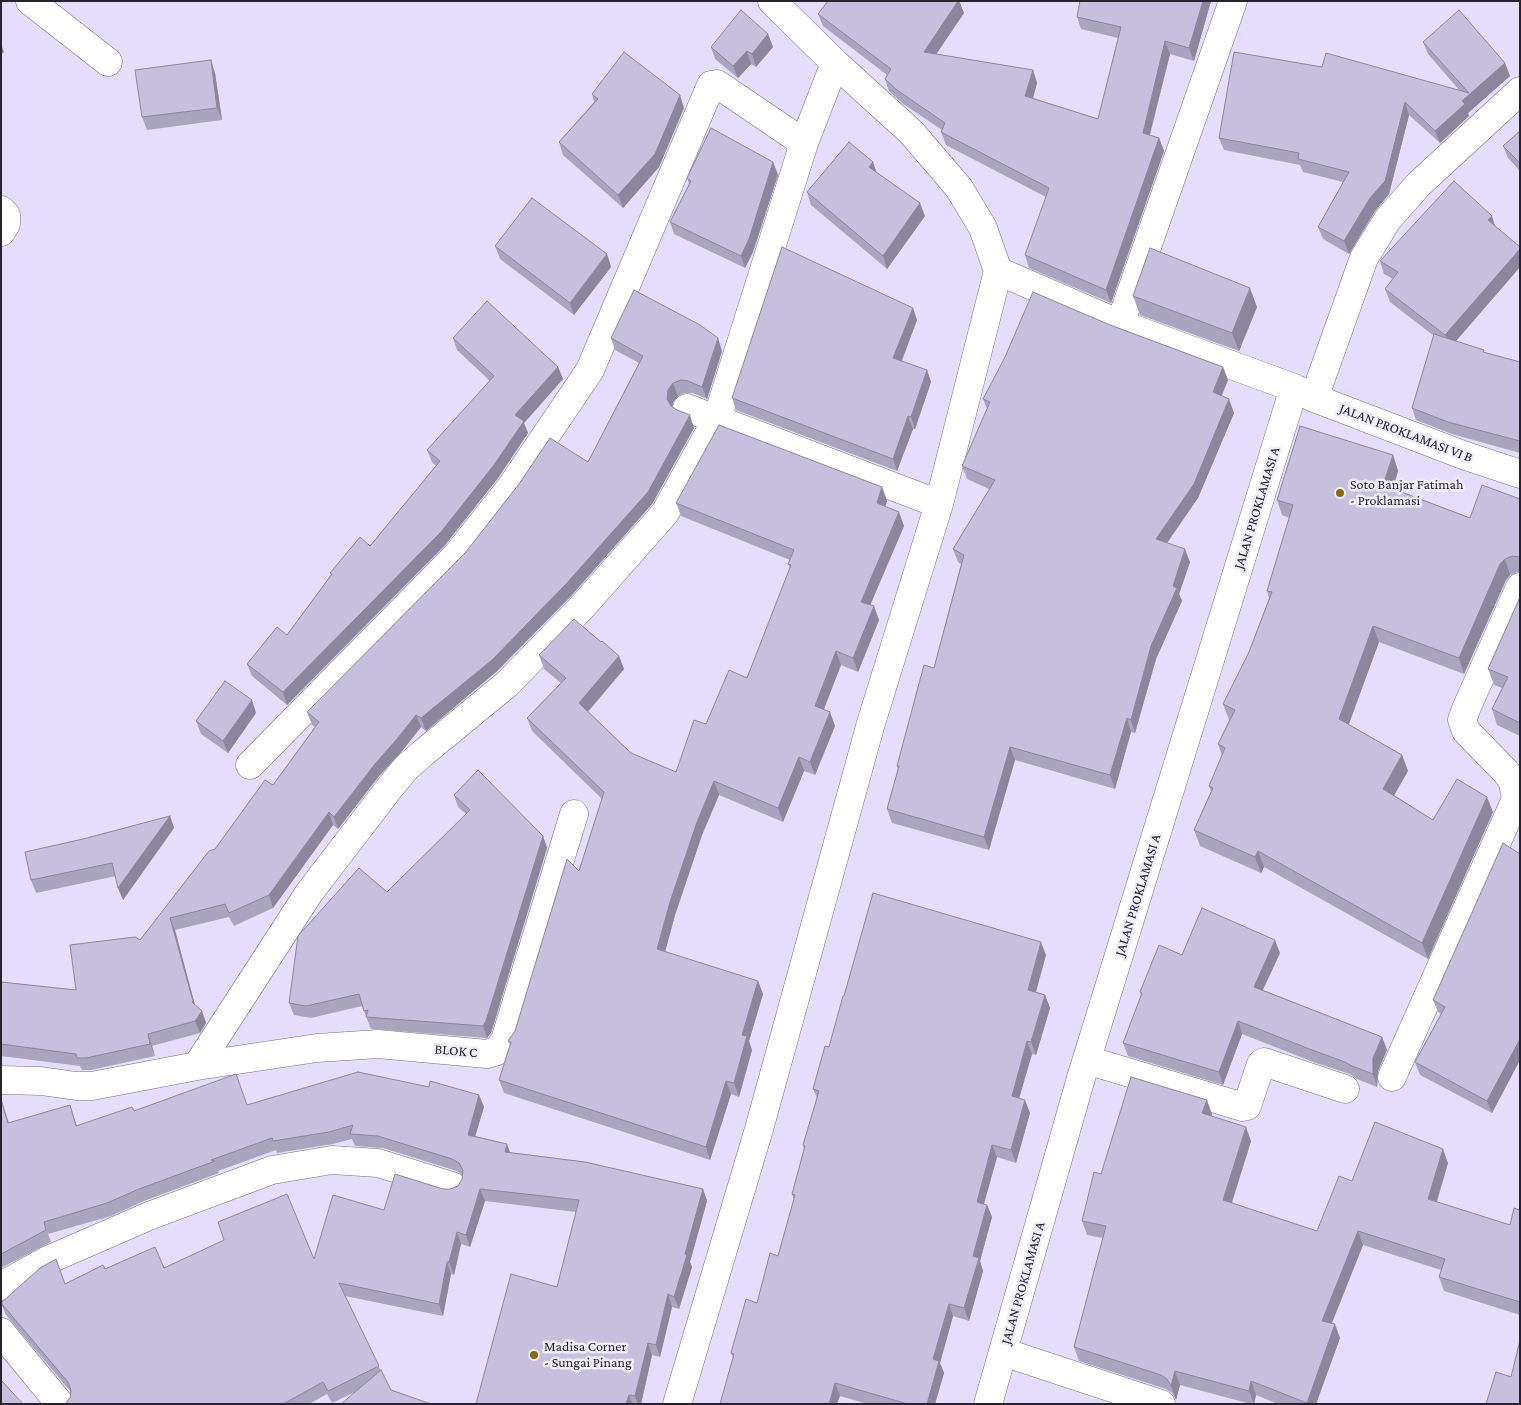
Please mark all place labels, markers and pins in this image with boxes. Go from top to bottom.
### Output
place label: Soto Banjar Fatimah - Proklamasi [1350,477,1463,510]
marker: Soto Banjar Fatimah - Proklamasi [1334,487,1346,499]
place label: Madisa Corner - Sungai Pinang [544,1339,632,1371]
marker: Madisa Corner - Sungai Pinang [528,1349,540,1361]

